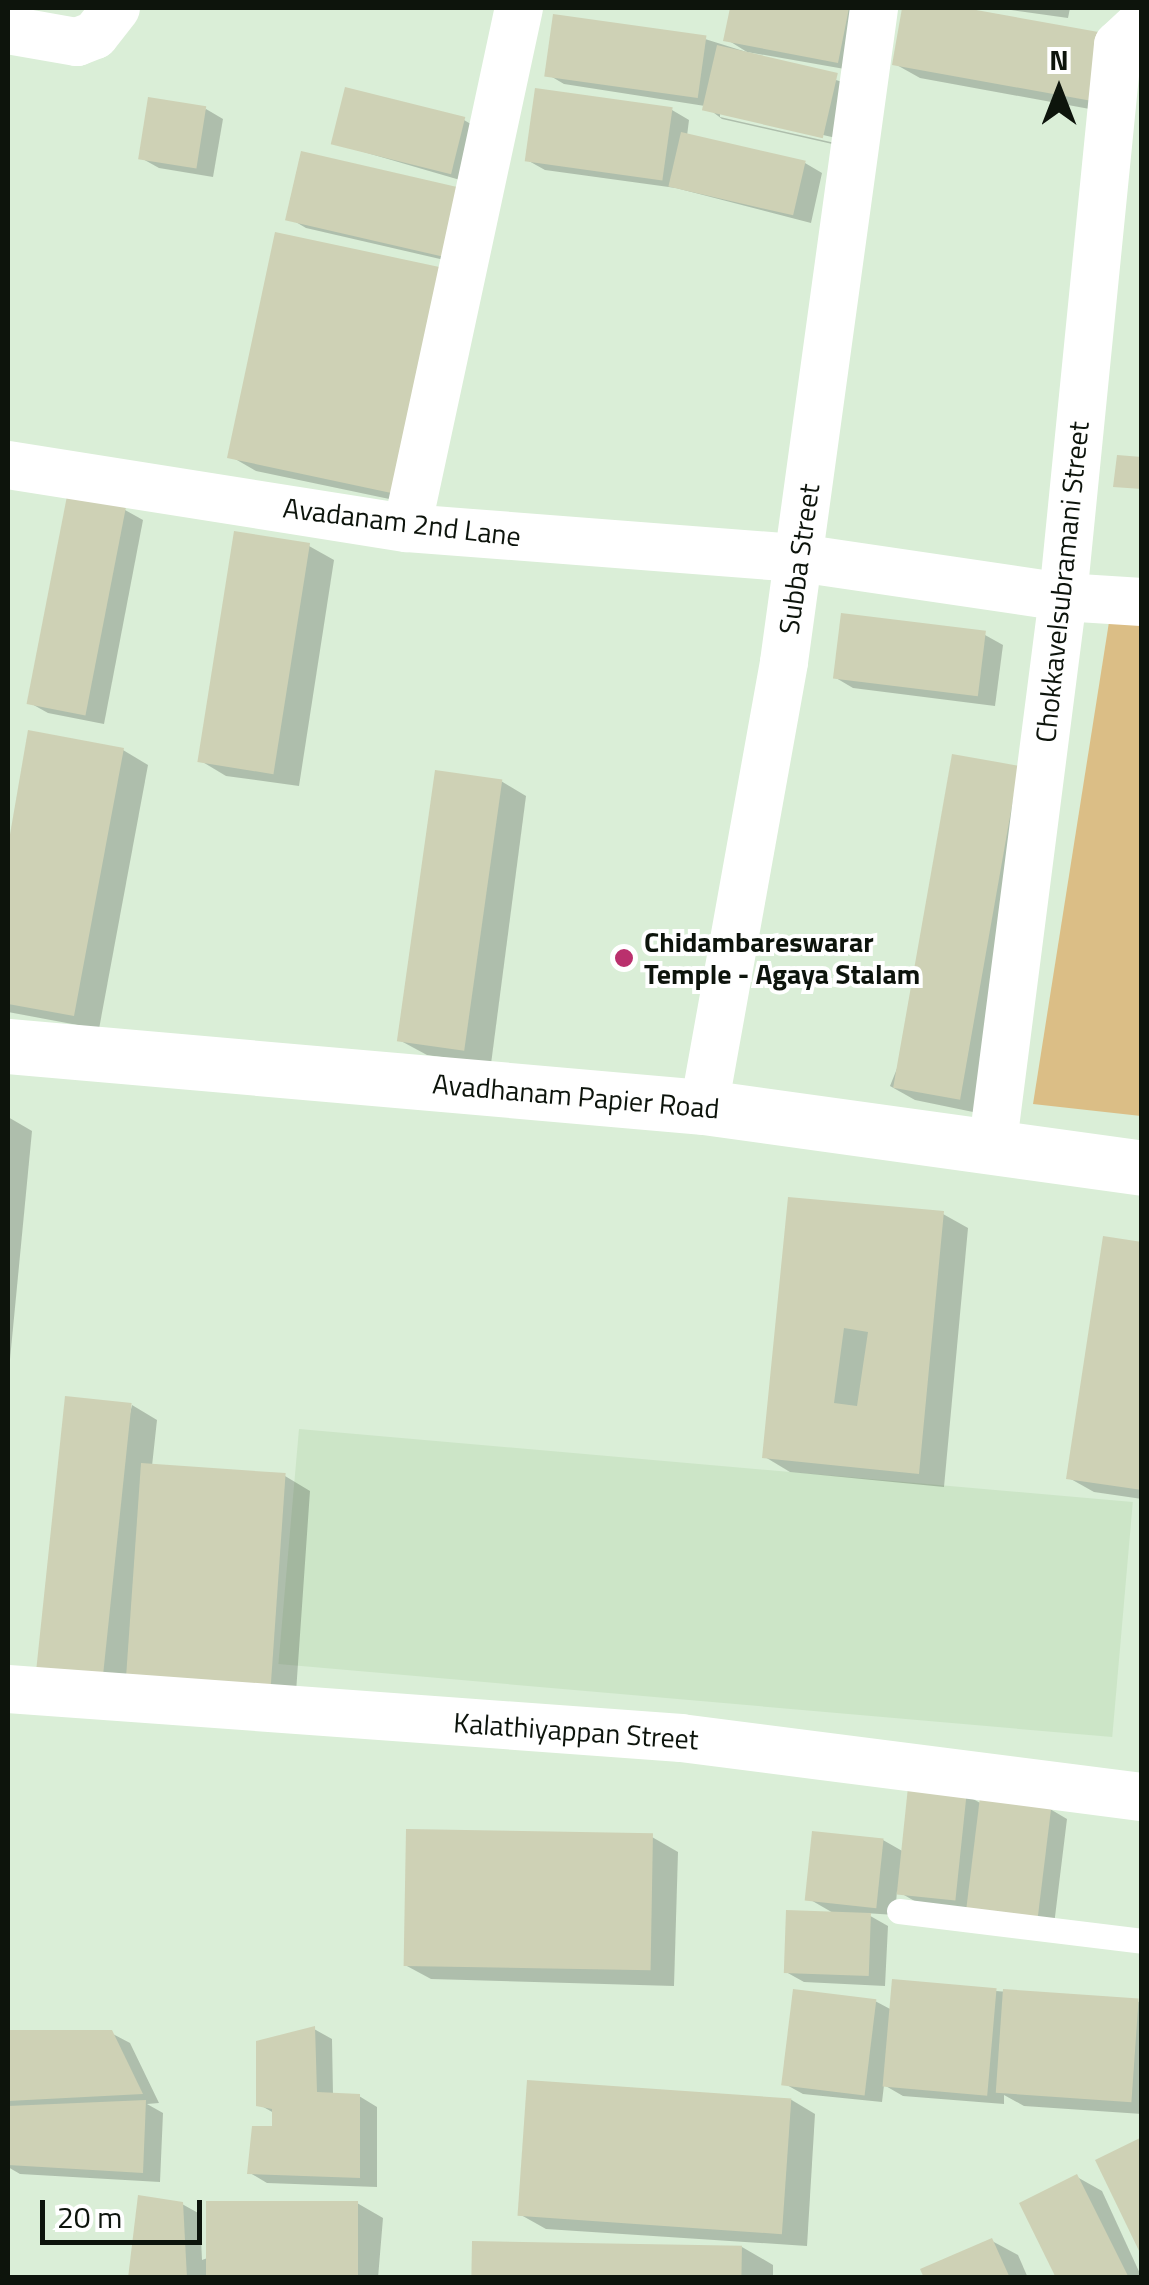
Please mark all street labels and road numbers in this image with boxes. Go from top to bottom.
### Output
street label: Chokkavelsubramani Street [1028,420,1096,744]
street label: Subba Street [772,481,826,637]
street label: Avadanam 2nd Lane [281,491,523,553]
street label: Avadhanam Papier Road [431,1067,721,1125]
street label: Kalathiyappan Street [452,1706,700,1756]

